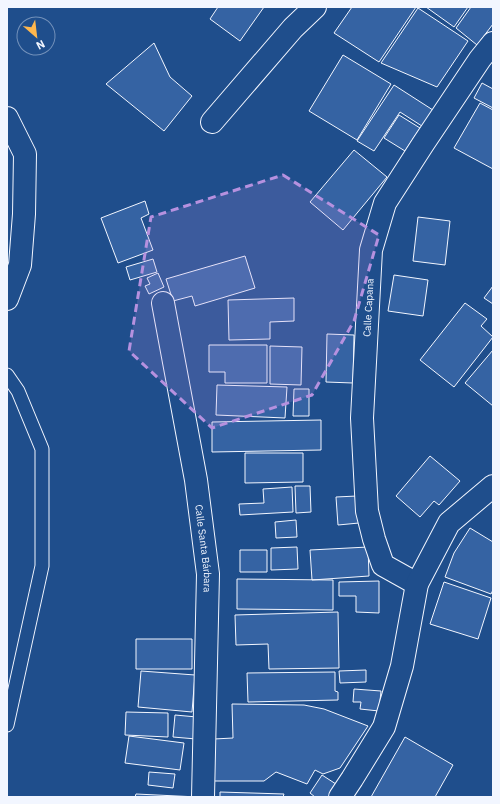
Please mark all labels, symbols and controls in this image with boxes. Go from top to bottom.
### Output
north arrow [16,16,56,56]
text: N [34,37,47,53]
street label: Calle Capana [360,277,377,337]
street label: Calle Santa Bárbara [192,504,214,593]

